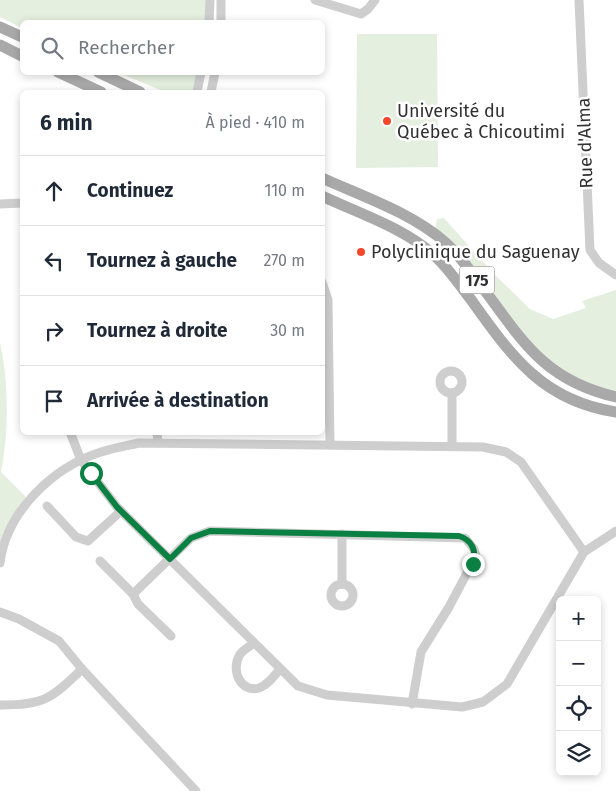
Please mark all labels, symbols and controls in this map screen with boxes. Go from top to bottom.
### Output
search box [20,20,325,75]
icon: search [38,34,66,62]
text: Rechercher [78,36,175,59]
street label: Rue d'Alma [572,97,598,189]
place label: Université du Québec à Chicoutimi [397,100,565,143]
text: 6 min [40,110,93,136]
text: À pied · 410 m [206,113,305,132]
marker: Université du Québec à Chicoutimi [381,115,393,127]
icon: ahead [40,177,68,205]
text: Continuez [87,179,173,202]
text: 110 m [264,181,305,200]
place label: Polyclinique du Saguenay [371,241,580,263]
marker: Polyclinique du Saguenay [355,246,367,258]
icon: left [40,247,68,275]
text: Tournez à gauche [87,249,237,272]
text: 270 m [263,251,305,270]
road number: 175 [460,266,494,294]
icon: right [40,317,68,345]
text: Tournez à droite [87,319,228,342]
text: 30 m [270,321,305,340]
icon: arrive [40,387,68,415]
text: Arrivée à destination [87,389,269,412]
route start [80,462,103,485]
route end [462,553,485,576]
map controls [556,596,601,776]
button: + [556,596,601,641]
button: − [556,641,601,686]
button: locate [556,686,601,731]
button: layers [556,731,601,776]

